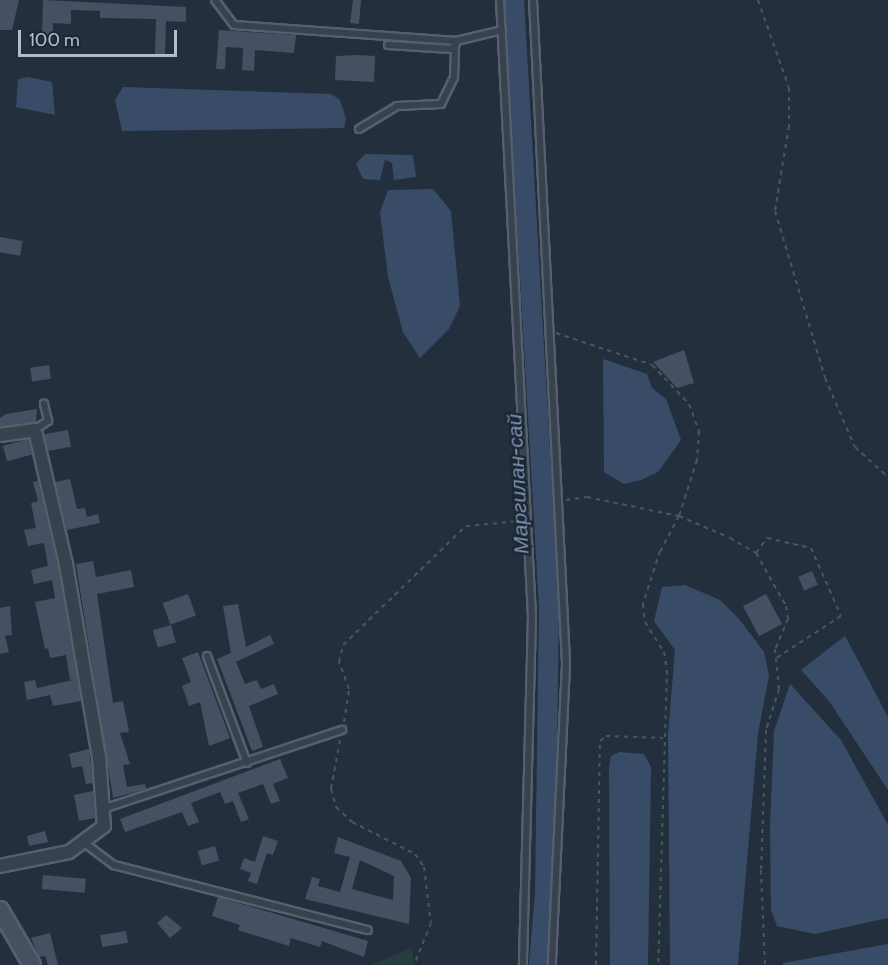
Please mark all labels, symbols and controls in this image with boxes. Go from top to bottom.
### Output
scale bar [21,18,180,56]
text: 100 m [29,29,80,51]
water label: Маргилан-сай [502,413,534,555]

